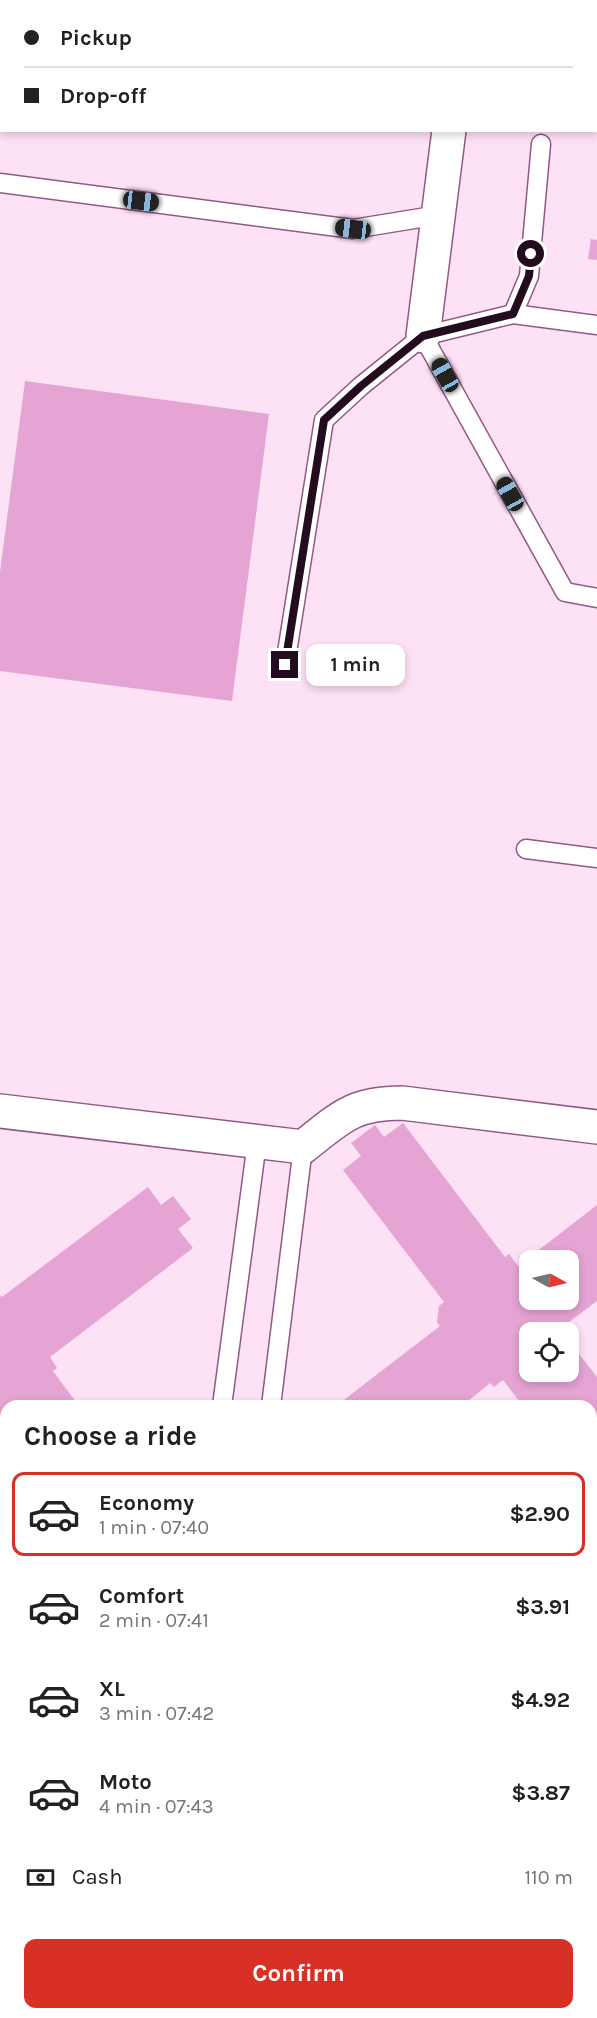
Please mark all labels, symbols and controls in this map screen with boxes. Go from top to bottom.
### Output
text: Pickup [60,25,132,51]
text: Drop-off [60,83,146,109]
car [122,190,160,212]
car [334,218,372,240]
route start [517,240,544,267]
car [428,355,462,395]
car [493,474,527,514]
callout: 1 min [306,644,405,686]
route end [271,651,298,678]
text: 1 min [330,653,381,676]
north arrow [519,1250,579,1310]
map controls [519,1250,579,1382]
button: locate [519,1322,579,1382]
text: Choose a ride [24,1420,197,1452]
icon: car [27,1487,81,1541]
text: Economy [99,1490,194,1516]
text: $2.90 [509,1501,570,1527]
text: 1 min · 07:40 [99,1516,209,1539]
icon: car [27,1580,81,1634]
text: Comfort [99,1583,184,1609]
text: $3.91 [515,1594,570,1620]
text: 2 min · 07:41 [99,1609,209,1632]
icon: car [27,1673,81,1727]
text: XL [99,1676,125,1702]
text: $4.92 [510,1687,570,1713]
text: 3 min · 07:42 [99,1702,214,1725]
icon: car [27,1766,81,1820]
text: Moto [99,1769,152,1795]
text: $3.87 [511,1780,570,1806]
text: 4 min · 07:43 [99,1795,214,1818]
icon: cash [24,1861,57,1894]
text: Cash [72,1864,122,1890]
text: 110 m [524,1866,573,1889]
button: Confirm [24,1939,573,2008]

